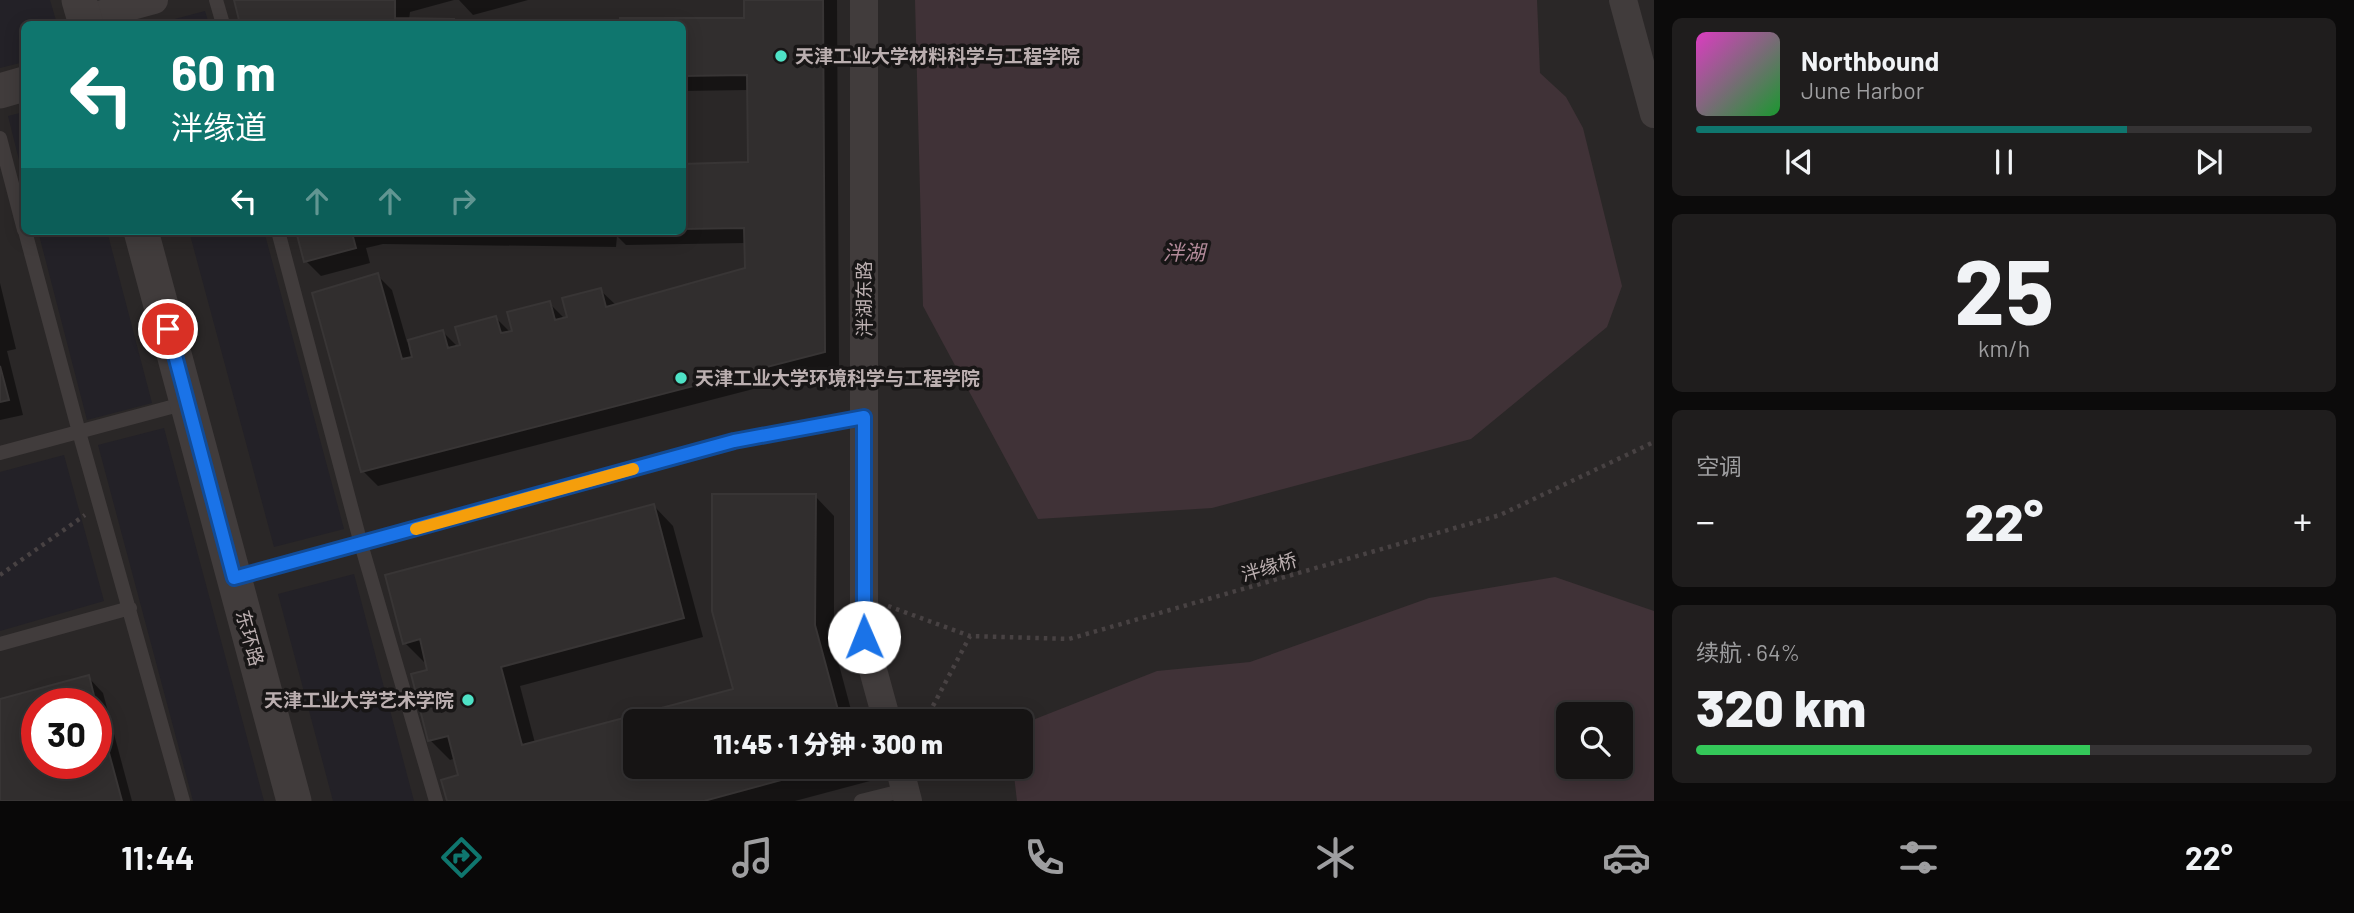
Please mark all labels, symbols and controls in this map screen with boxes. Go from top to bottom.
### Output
text: 60 m [171,42,276,101]
place label: 天津工业大学材料科学与工程学院 [795,44,1080,67]
text: Northbound [1801,45,1939,76]
marker: 天津工业大学材料科学与工程学院 [773,48,789,64]
icon: left [56,49,147,140]
text: June Harbor [1801,76,1924,104]
text: 泮缘道 [171,107,267,145]
icon: previous [1780,143,1818,181]
icon: pause [1985,143,2023,181]
icon: next [2190,143,2228,181]
icon: left [225,182,263,220]
icon: ahead [298,182,336,220]
icon: ahead [371,182,409,220]
icon: right [444,182,482,220]
text: 25 [1954,234,2054,343]
water label: 泮湖 [1163,239,1208,264]
street label: 泮湖东路 [852,261,875,337]
pin [138,299,198,359]
icon: arrive [149,310,187,348]
text: km/h [1978,334,2030,362]
place label: 天津工业大学环境科学与工程学院 [695,366,980,389]
marker: 天津工业大学环境科学与工程学院 [673,370,689,386]
text: 空调 [1696,452,1742,480]
text: 22° [1965,489,2043,551]
text: − [1696,497,1715,543]
text: + [2293,497,2312,543]
street label: 泮缘桥 [1238,548,1299,585]
position arrow [827,600,901,674]
street label: 东环路 [232,607,269,668]
text: 续航 · 64% [1696,638,1800,666]
text: 320 km [1696,675,1866,737]
speed limit sign: 30 [21,688,112,779]
place label: 天津工业大学艺术学院 [264,688,454,711]
marker: 天津工业大学艺术学院 [460,692,476,708]
map controls [1556,702,1633,779]
button: search [1556,702,1633,779]
text: 11:45 · 1 分钟 · 300 m [713,728,943,759]
icon: directions [437,833,486,882]
icon: music [728,833,777,882]
icon: phone [1020,833,1069,882]
icon: climate [1311,833,1360,882]
icon: car [1602,833,1651,882]
icon: filters [1894,833,1943,882]
text: 11:44 [121,838,194,876]
text: 22° [2185,838,2233,876]

